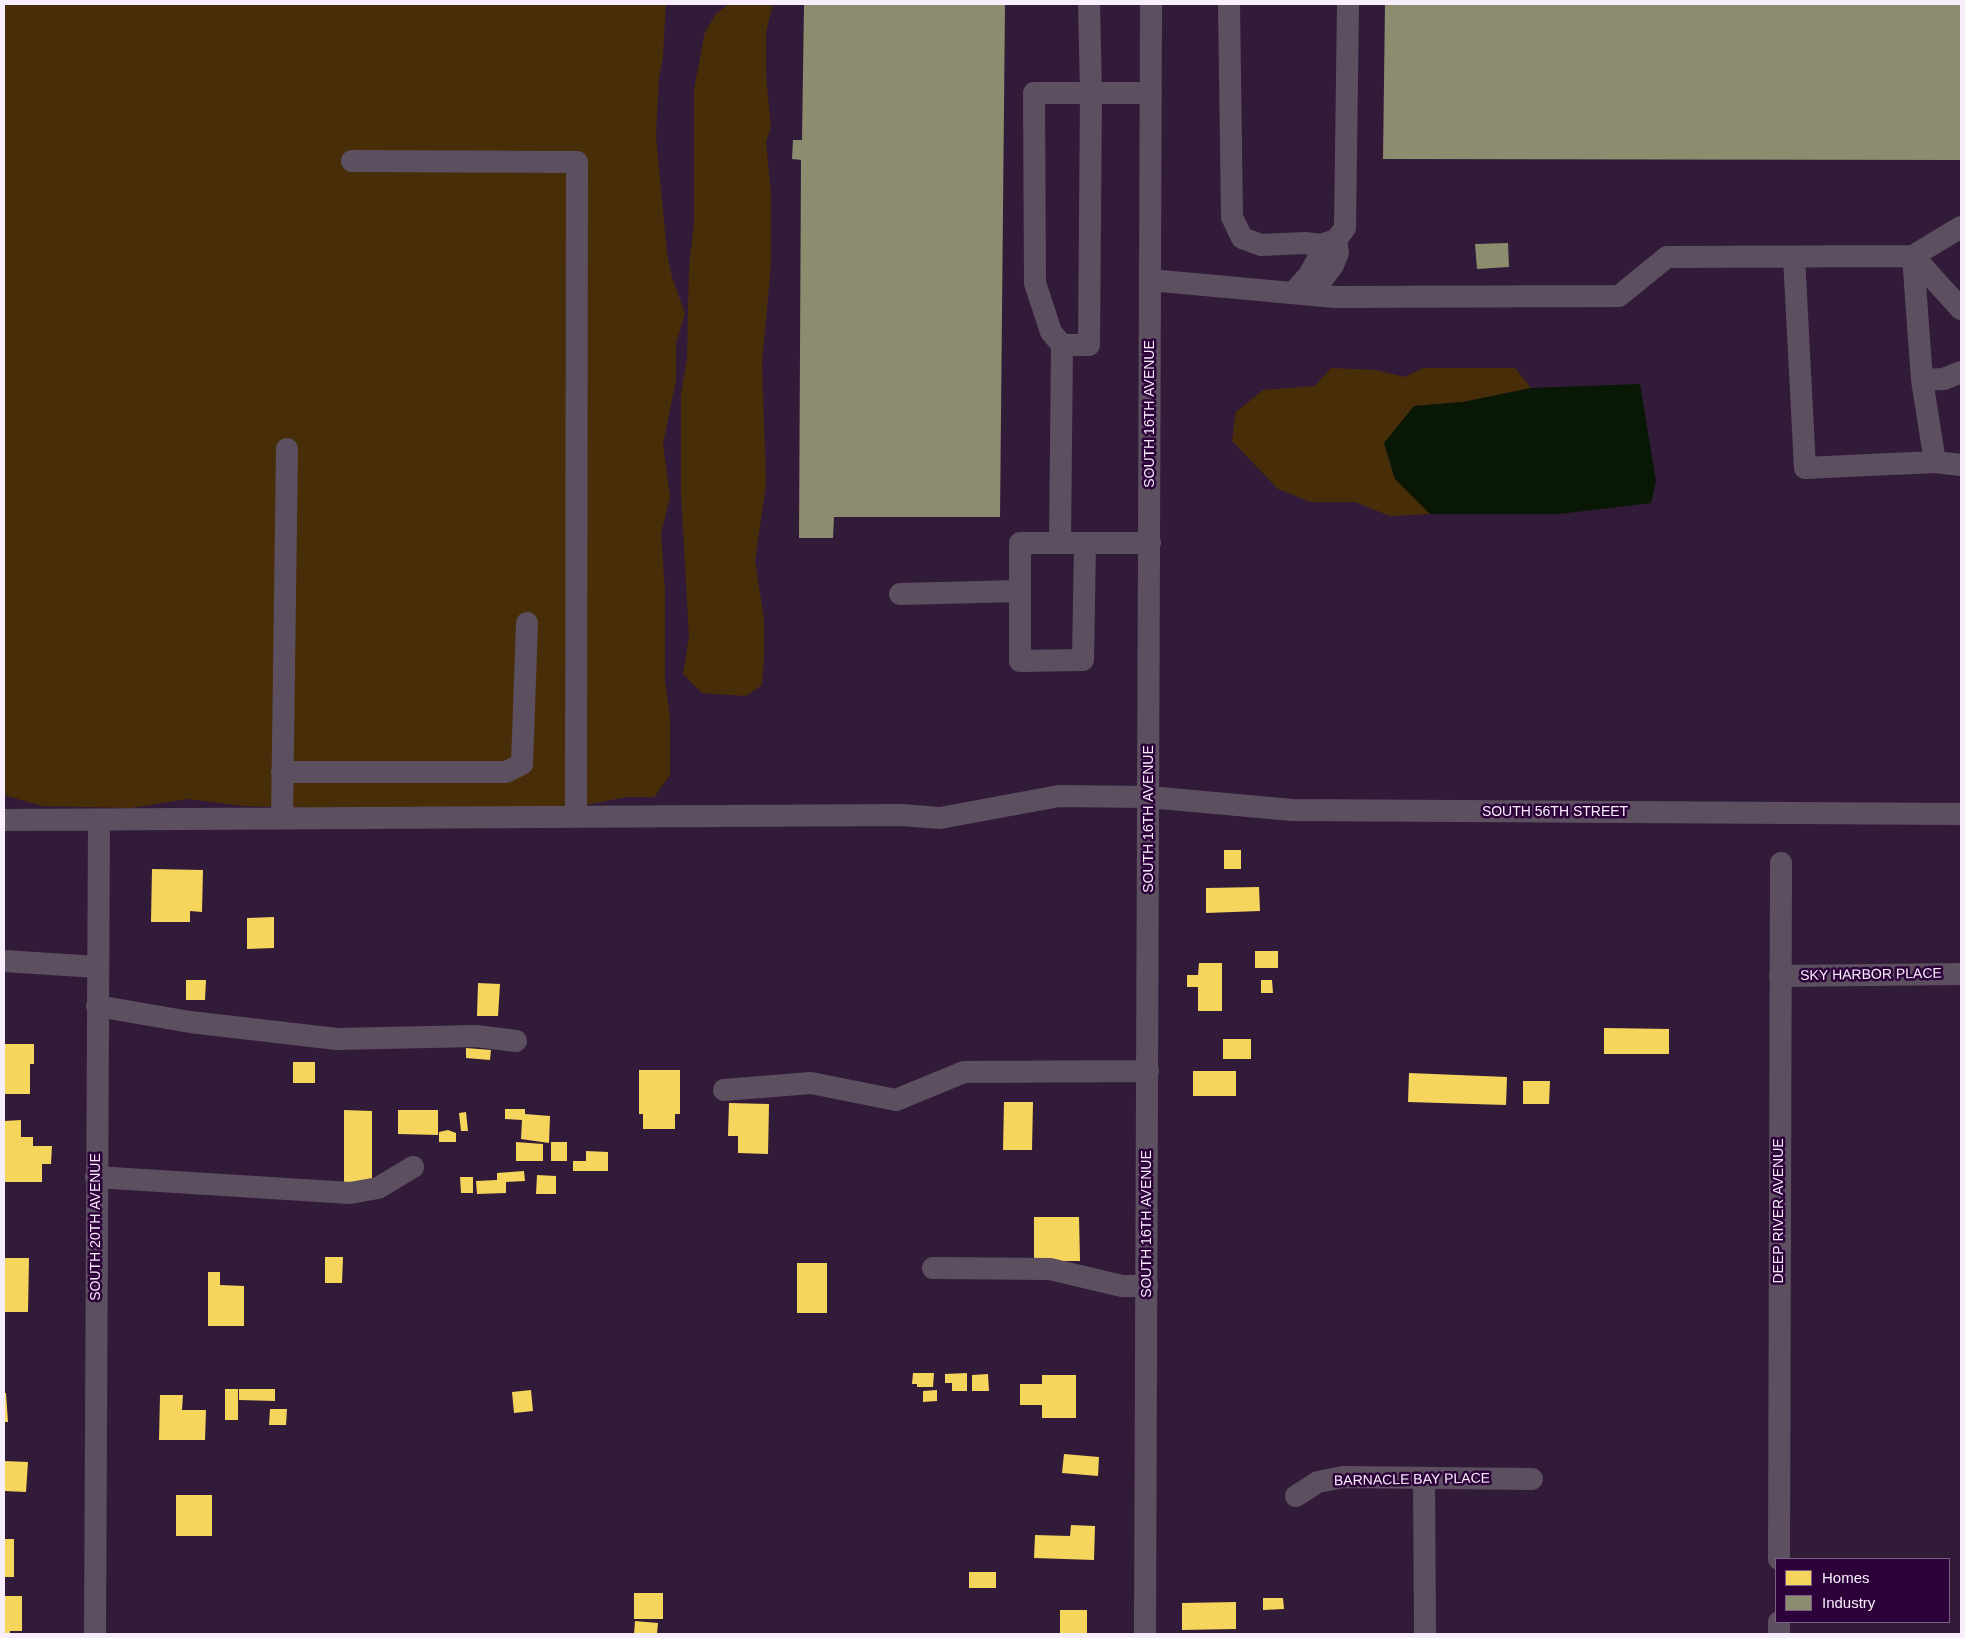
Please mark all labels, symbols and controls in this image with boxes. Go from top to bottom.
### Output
street label: SOUTH 16TH AVENUE [1142,340,1158,488]
street label: SOUTH 16TH AVENUE [1141,745,1157,893]
street label: SOUTH 56TH STREET [1482,804,1628,820]
street label: SKY HARBOR PLACE [1800,965,1942,985]
street label: DEEP RIVER AVENUE [1771,1138,1787,1284]
street label: SOUTH 16TH AVENUE [1139,1150,1155,1298]
street label: SOUTH 20TH AVENUE [88,1153,104,1301]
street label: BARNACLE BAY PLACE [1334,1470,1490,1490]
legend [1775,1558,1950,1623]
text: Homes [1822,1569,1870,1586]
text: Industry [1822,1594,1875,1611]

